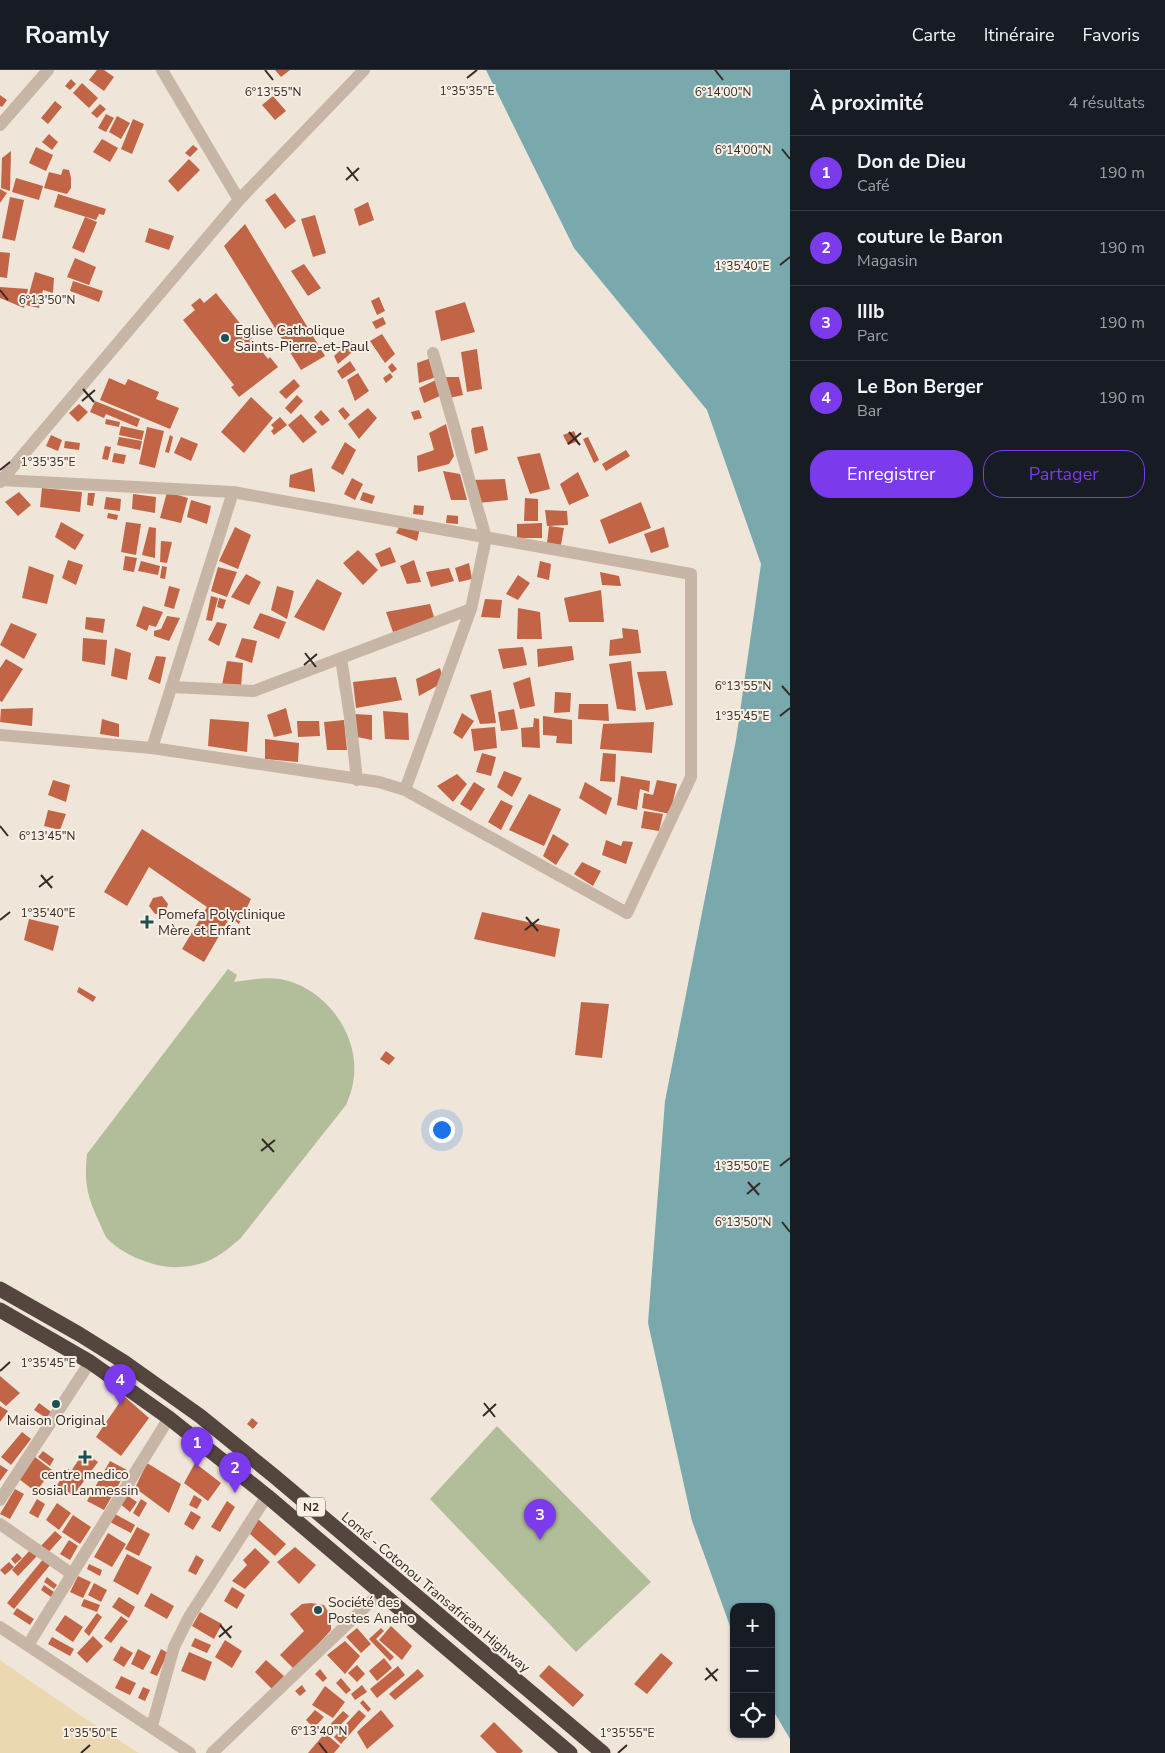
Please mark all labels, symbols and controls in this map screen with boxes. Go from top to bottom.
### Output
text: Roamly [25,19,109,51]
text: Carte [912,23,956,47]
text: Itinéraire [984,23,1055,47]
text: Favoris [1083,23,1140,47]
text: 1°35'35"E [440,83,494,99]
text: 6°13'55"N [245,84,301,100]
text: 6°14'00"N [695,84,751,100]
text: À proximité [810,89,924,117]
text: 4 résultats [1069,92,1145,114]
text: 6°14'00"N [715,142,771,158]
text: Don de Dieu [857,149,966,175]
text: 1 [821,162,831,184]
text: 190 m [1098,162,1145,184]
text: Café [857,175,890,197]
text: couture le Baron [857,224,1003,250]
text: 2 [821,237,831,259]
text: 190 m [1098,237,1145,259]
text: Magasin [857,250,918,272]
text: 1°35'40"E [715,258,769,274]
text: 6°13'50"N [19,292,75,308]
text: IIIb [857,299,884,325]
text: 3 [821,312,831,334]
text: 190 m [1098,312,1145,334]
place label: Eglise Catholique Saints-Pierre-et-Paul [235,321,370,356]
text: Parc [857,325,888,347]
marker: Eglise Catholique Saints-Pierre-et-Paul [219,332,231,344]
text: Le Bon Berger [857,374,983,400]
text: 4 [821,387,831,409]
text: 190 m [1098,387,1145,409]
text: Bar [857,400,882,422]
button: Enregistrer [810,450,973,498]
button: Partager [983,450,1145,498]
text: 1°35'35"E [21,454,75,470]
text: 6°13'55"N [715,678,771,694]
text: 1°35'45"E [715,708,769,724]
text: 6°13'45"N [19,828,75,844]
text: 1°35'40"E [21,905,75,921]
place label: Pomefa Polyclinique Mère et Enfant [158,905,285,940]
marker: Pomefa Polyclinique Mère et Enfant [140,915,154,929]
your location [429,1117,455,1143]
text: 1°35'50"E [715,1158,769,1174]
text: 6°13'50"N [715,1214,771,1230]
text: 1°35'45"E [21,1355,75,1371]
pin: 4 [104,1364,136,1405]
marker: Maison Original [50,1398,62,1410]
place label: Maison Original [7,1411,106,1430]
pin: 1 [181,1427,213,1468]
marker: centre medico sosial Lanmessin [78,1450,92,1464]
pin: 2 [219,1452,251,1493]
place label: centre medico sosial Lanmessin [32,1465,138,1500]
road number: N2 [297,1498,325,1516]
pin: 3 [524,1499,556,1540]
street label: Lomé - Cotonou Transafrican Highway [337,1508,535,1678]
place label: Société des Postes Aneho [328,1593,415,1628]
map controls [730,1603,775,1738]
button: + [730,1603,775,1648]
marker: Société des Postes Aneho [312,1604,324,1616]
button: − [730,1648,775,1693]
button: locate [730,1693,775,1738]
text: 6°13'40"N [291,1723,347,1739]
text: 1°35'50"E [63,1725,117,1741]
text: 1°35'55"E [600,1725,654,1741]

